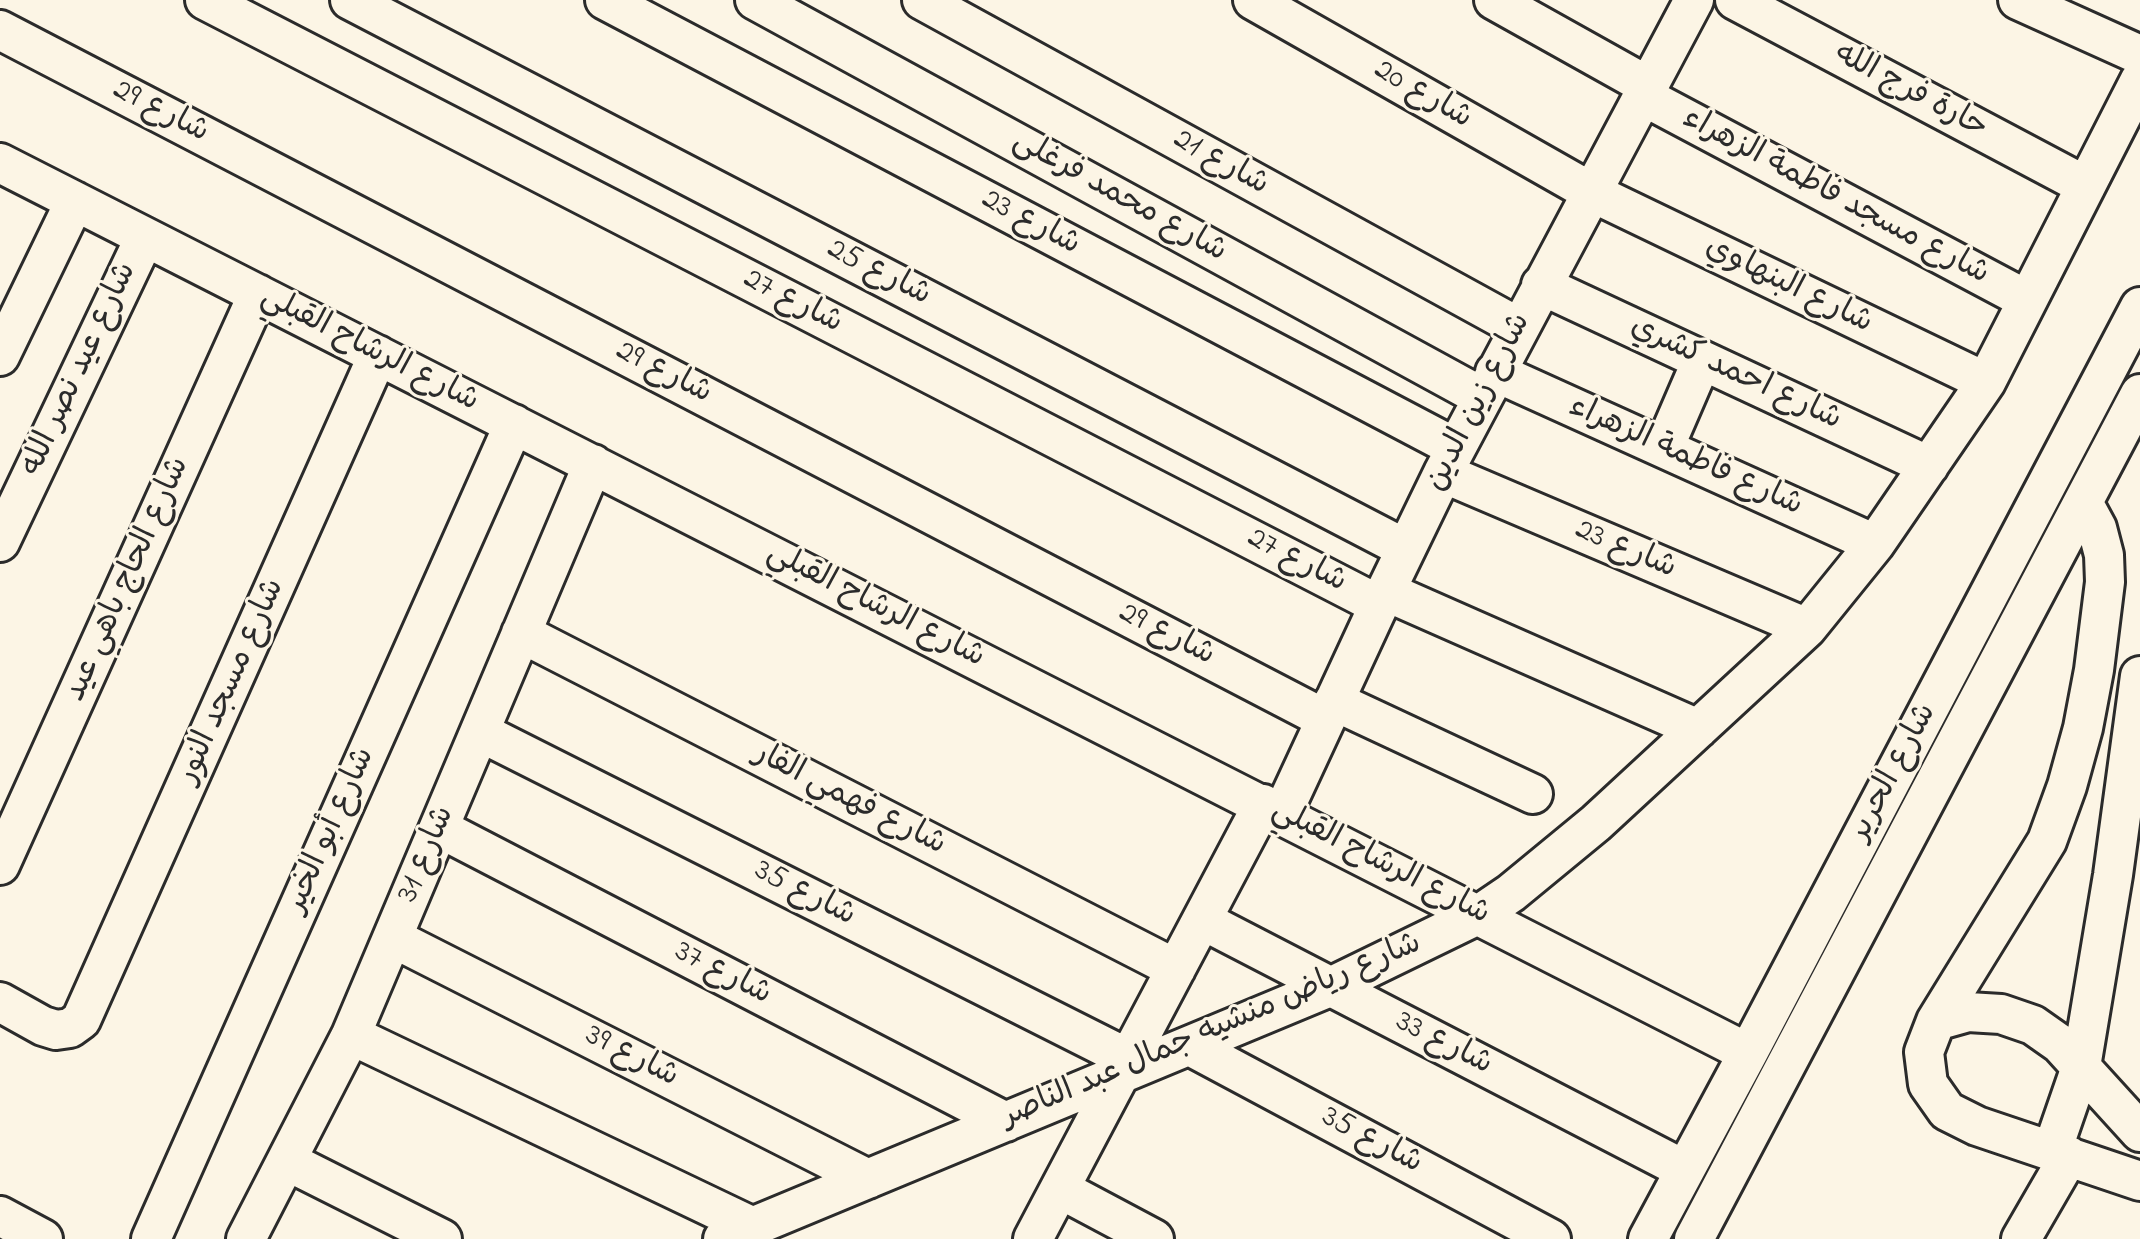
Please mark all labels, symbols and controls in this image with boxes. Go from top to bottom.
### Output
street label: حارة فرج الله [1827,37,1993,149]
street label: شارع 20 [1366,53,1478,139]
street label: شارع 29 [105,73,215,153]
street label: شارع مسجد فاطمة الزهراء [1675,101,1995,295]
street label: شارع 21 [1166,122,1274,206]
street label: شارع محمد فرغلى [1005,123,1233,273]
street label: شارع 23 [974,182,1086,266]
street label: شارع البنهاوي [1698,230,1878,344]
street label: شارع 25 [820,232,936,316]
street label: شارع عيد نصر الله [15,257,147,483]
street label: شارع 27 [736,262,848,344]
street label: شارع الرشاح القبلي [254,280,484,422]
street label: شارع زين الدين [1419,307,1541,499]
street label: شارع احمد كشري [1623,309,1847,441]
street label: شارع 29 [608,334,718,414]
street label: شارع فاطمة الزهراء [1562,389,1808,527]
street label: شارع الحاج باهي عيد [58,452,200,708]
street label: شارع 23 [1569,513,1681,589]
street label: شارع 27 [1240,521,1352,603]
street label: شارع الرشاح القبلي [760,536,990,678]
street label: شارع مسجد النور [171,574,295,790]
street label: شارع 29 [1111,596,1221,676]
street label: شارع الحرير [1843,698,1947,848]
street label: شارع فهمي الفار [746,736,952,866]
street label: شارع أبو الخير [278,742,386,920]
street label: شارع الرشاح القبلي [1265,793,1495,935]
street label: شارع 31 [391,801,465,909]
street label: شارع 35 [747,853,861,937]
street label: شارع رياض منشيه جمال عبد الناصر [996,926,1428,1138]
street label: شارع 37 [667,934,777,1016]
street label: شارع 33 [1388,1004,1498,1086]
street label: شارع 39 [578,1018,684,1098]
street label: شارع 35 [1314,1100,1428,1184]

